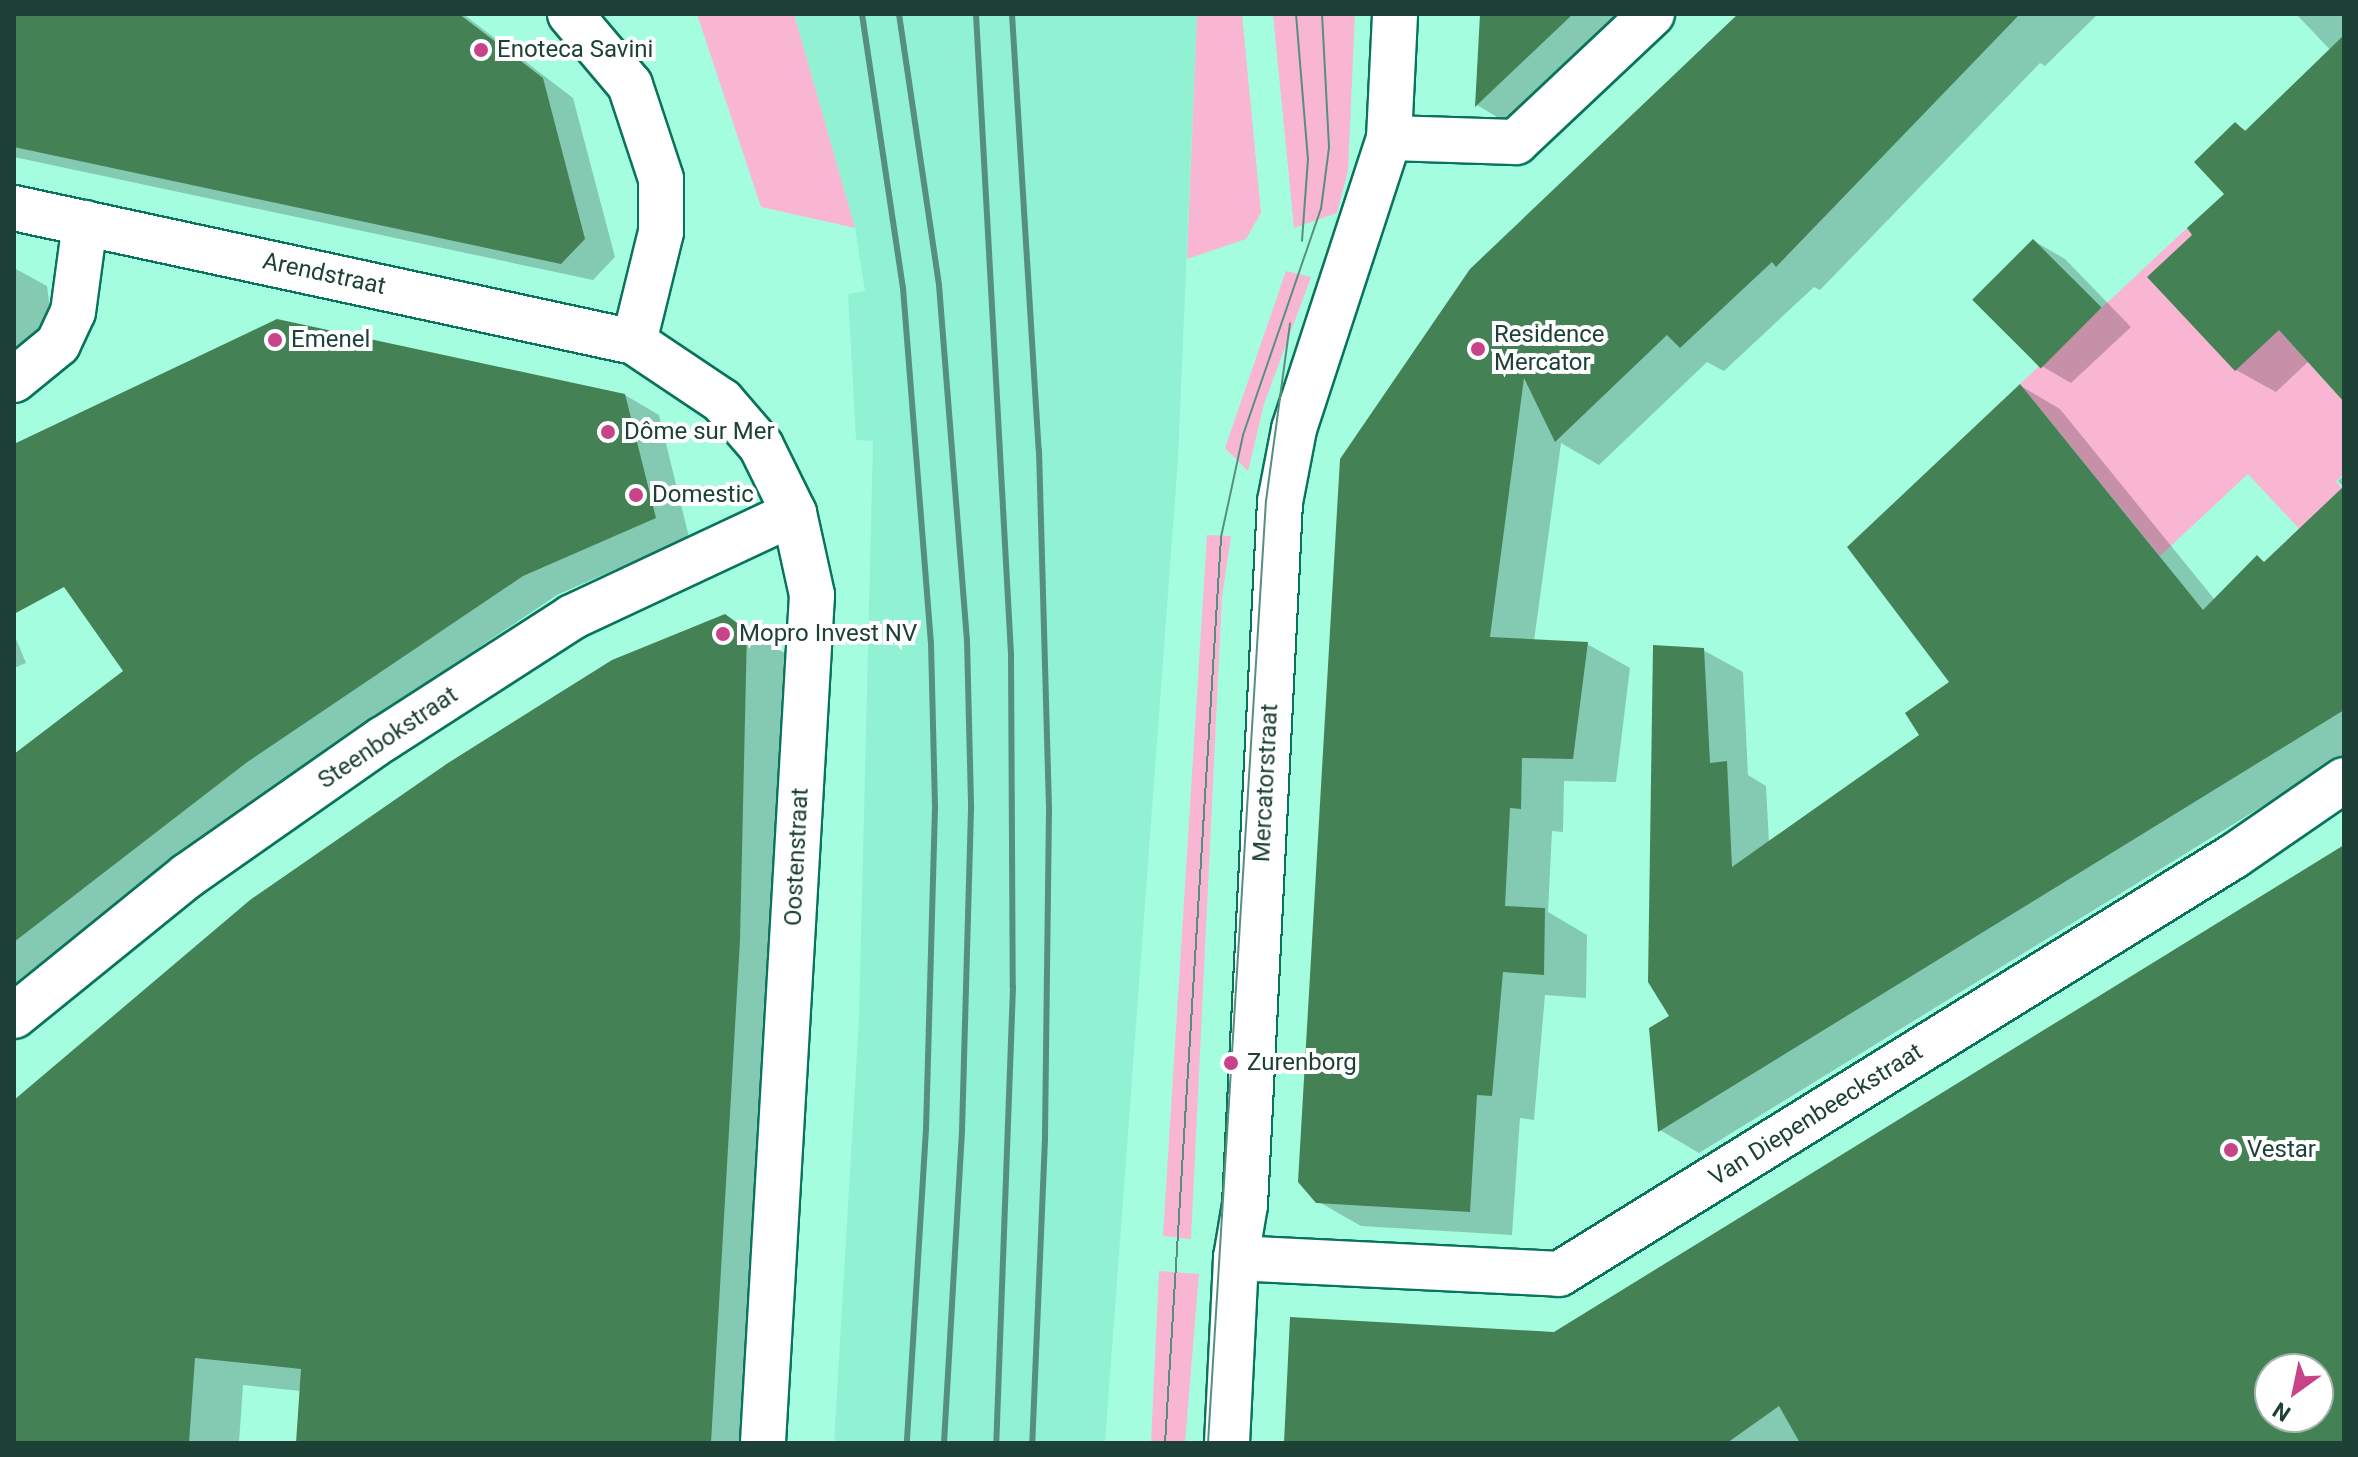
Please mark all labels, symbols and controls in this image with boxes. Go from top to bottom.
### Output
place label: Enoteca Savini [497,36,653,64]
marker: Enoteca Savini [472,41,490,59]
street label: Arendstraat [260,247,388,301]
place label: Residence Mercator [1494,321,1605,377]
place label: Emenel [291,326,370,354]
marker: Emenel [266,331,284,349]
marker: Residence Mercator [1469,340,1487,358]
place label: Dôme sur Mer [624,418,775,446]
marker: Dôme sur Mer [599,423,617,441]
place label: Domestic [652,481,754,509]
marker: Domestic [627,486,645,504]
place label: Mopro Invest NV [739,620,917,648]
marker: Mopro Invest NV [714,625,732,643]
street label: Steenbokstraat [313,681,463,795]
street label: Mercatorstraat [1247,703,1285,863]
street label: Oostenstraat [779,787,815,927]
street label: Van Diepenbeeckstraat [1704,1038,1928,1192]
place label: Zurenborg [1247,1049,1357,1077]
marker: Zurenborg [1222,1054,1240,1072]
place label: Vestar [2247,1136,2316,1164]
marker: Vestar [2222,1141,2240,1159]
north arrow [2254,1353,2334,1433]
text: N [2268,1397,2295,1427]

